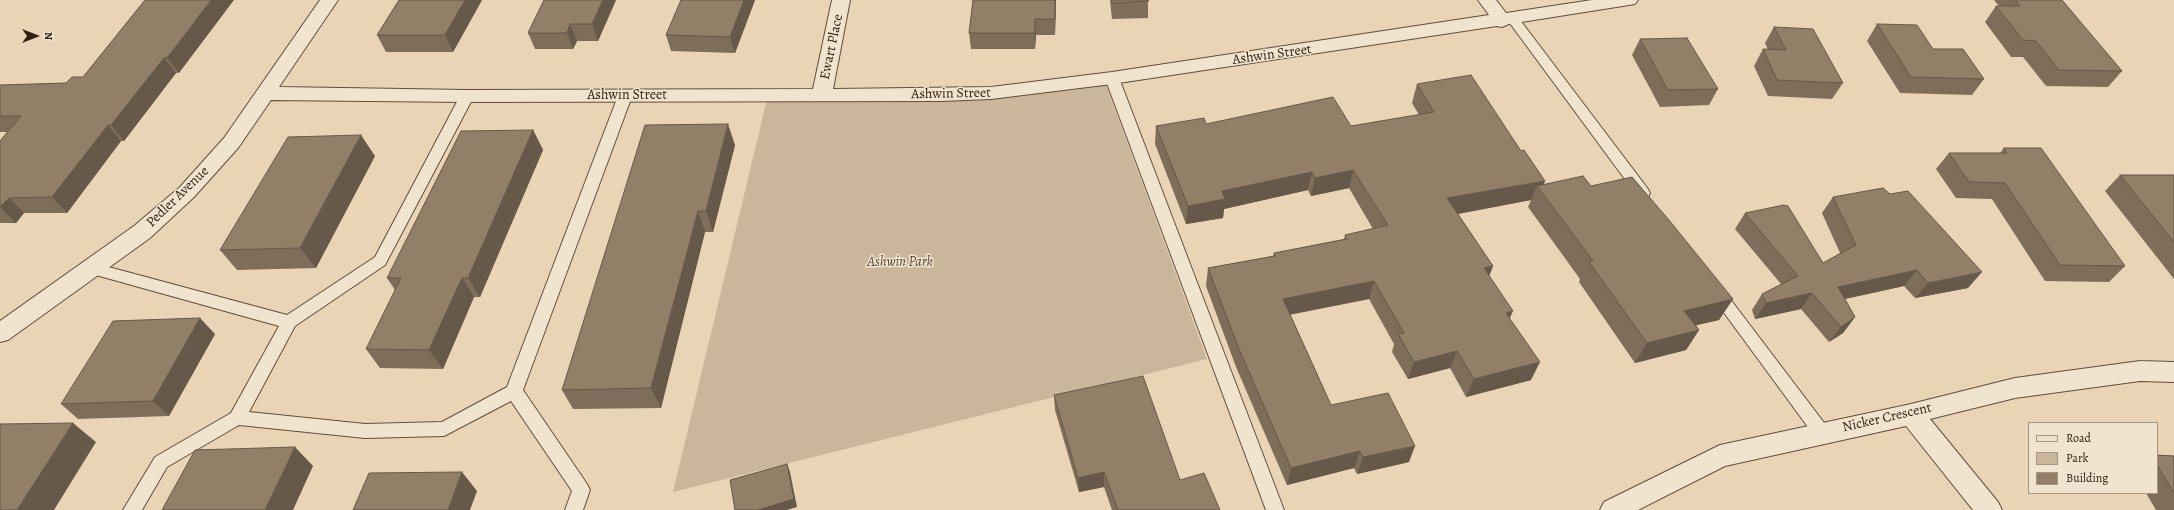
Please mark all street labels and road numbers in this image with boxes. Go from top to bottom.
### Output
street label: Ewart Place [817,13,847,81]
street label: Ashwin Street [1231,41,1313,69]
street label: Ashwin Street [911,85,991,103]
street label: Ashwin Street [587,88,667,104]
street label: Pedler Avenue [143,163,213,231]
street label: Nicker Crescent [1841,400,1933,436]

